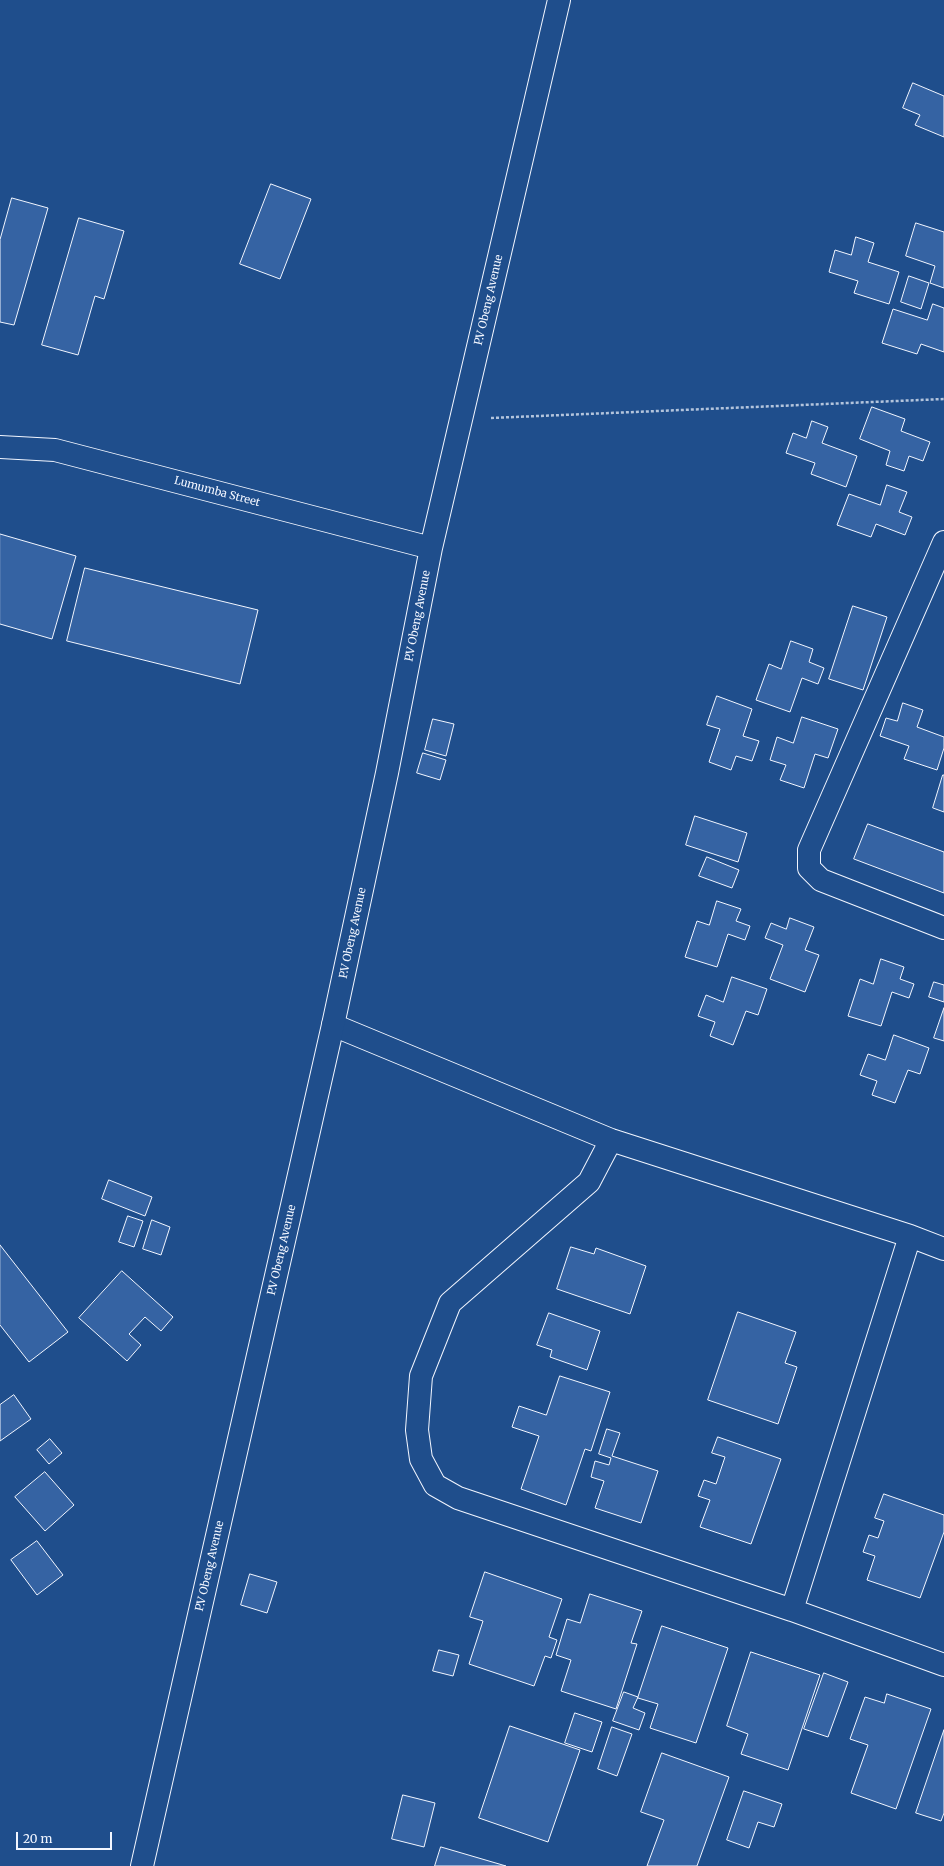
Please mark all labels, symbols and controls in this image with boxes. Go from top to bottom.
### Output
street label: P.V Obeng Avenue [472,253,506,347]
street label: Lumumba Street [173,474,261,510]
street label: P.V Obeng Avenue [403,569,433,663]
street label: P.V Obeng Avenue [337,886,369,980]
street label: P.V Obeng Avenue [265,1203,299,1297]
street label: P.V Obeng Avenue [193,1519,227,1613]
scale bar [18,1824,114,1850]
text: 20 m [23,1831,52,1846]

